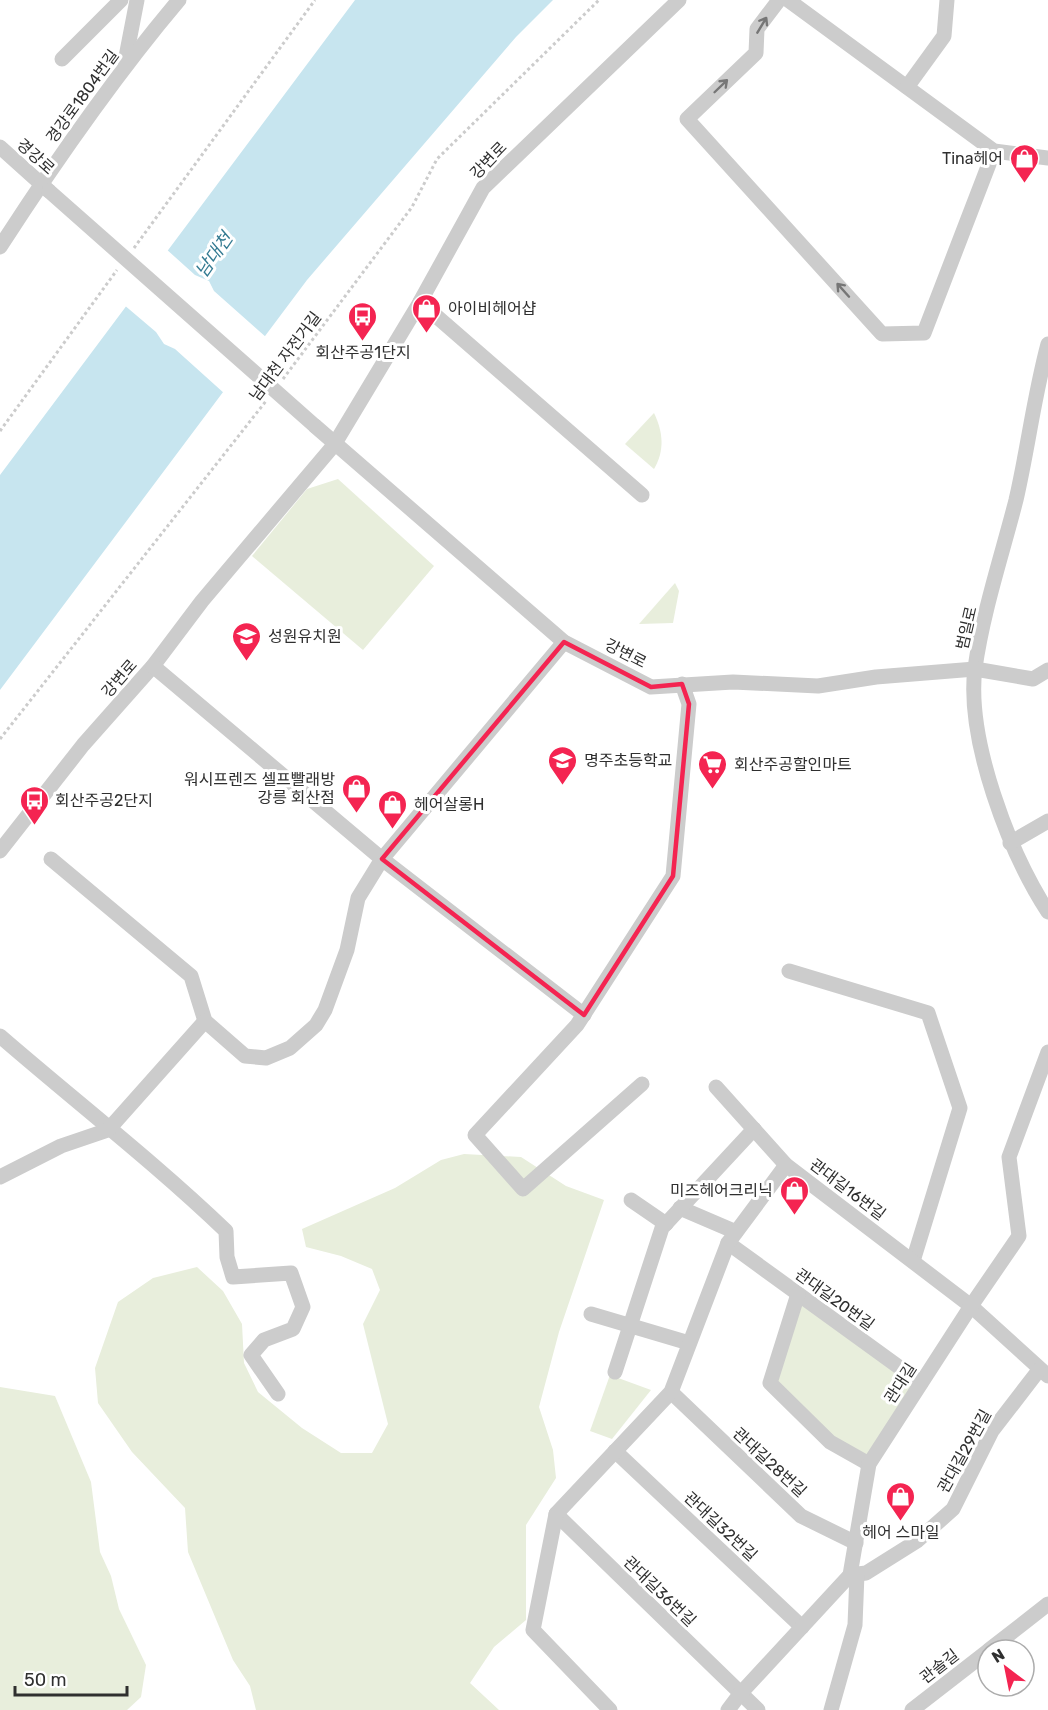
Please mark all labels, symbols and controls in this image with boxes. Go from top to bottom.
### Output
one-way arrow [756,16,768,33]
street label: 경강로1804번길 [42,46,123,147]
one-way arrow [714,79,729,93]
street label: 경강로 [13,135,59,178]
street label: 강변로 [466,138,511,183]
shop icon: Tina헤어 [1008,142,1040,184]
place label: Tina헤어 [942,149,1003,168]
water label: 남대천 [191,226,239,282]
one-way arrow [835,283,850,298]
shop icon: 아이비헤어샵 [411,292,443,334]
place label: 아이비헤어샵 [448,299,537,318]
bus stop icon: 회산주공1단지 [347,300,379,342]
street label: 남대천 자전거길 [246,308,325,405]
place label: 회산주공1단지 [315,343,411,362]
street label: 범일로 [952,604,981,652]
school or university icon: 성원유치원 [231,620,263,662]
place label: 성원유치원 [268,627,342,646]
street label: 강변로 [602,635,650,672]
street label: 강변로 [98,655,141,701]
school or university icon: 명주초등학교 [547,744,579,786]
supermarket icon: 회산주공할인마트 [697,748,729,790]
place label: 명주초등학교 [584,751,672,770]
place label: 회산주공할인마트 [734,755,852,774]
place label: 워시프렌즈 셀프빨래방 강릉 회산점 [184,770,335,807]
shop icon: 워시프렌즈 셀프빨래방 강릉 회산점 [340,772,372,814]
bus stop icon: 회산주공2단지 [18,784,50,826]
shop icon: 헤어살롱H [377,788,409,830]
place label: 회산주공2단지 [55,791,153,810]
place label: 헤어살롱H [414,795,484,814]
street label: 관대길16번길 [806,1155,889,1224]
shop icon: 미즈헤어크리닉 [778,1174,810,1216]
place label: 미즈헤어크리닉 [670,1181,773,1200]
street label: 관대길20번길 [791,1264,878,1334]
street label: 관대길 [880,1360,920,1407]
street label: 관대길29번길 [934,1406,995,1496]
street label: 관대길28번길 [729,1424,810,1501]
shop icon: 헤어 스마일 [885,1480,917,1522]
street label: 관대길32번길 [680,1488,761,1565]
place label: 헤어 스마일 [862,1523,940,1542]
street label: 관대길36번길 [620,1552,700,1630]
north arrow [976,1638,1036,1698]
street label: 관솔길 [916,1645,963,1687]
text: N [988,1645,1008,1667]
scale bar [15,1659,128,1697]
text: 50 m [24,1669,67,1691]

